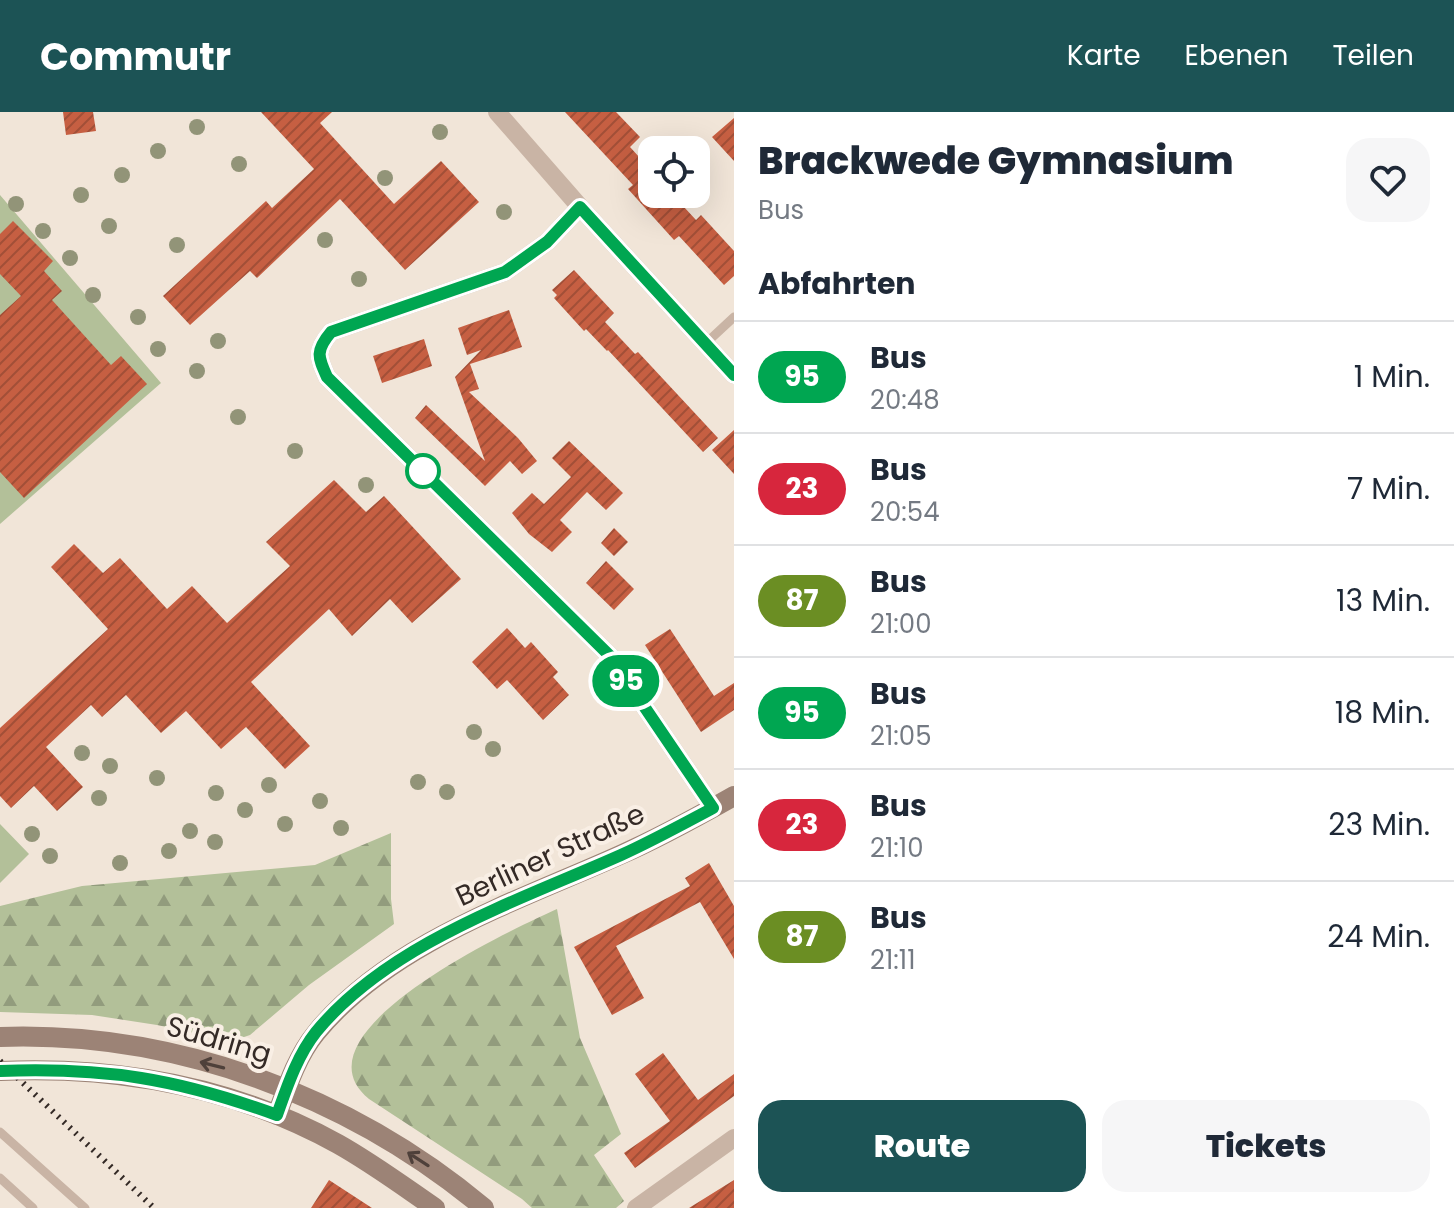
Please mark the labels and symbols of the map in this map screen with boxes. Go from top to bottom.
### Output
unlabelled marker [406,454,440,488]
line badge: 95 [590,655,662,707]
street label: Berliner Straße [449,794,651,916]
street label: Südring [162,1006,276,1074]
one-way arrow [200,1056,225,1071]
one-way arrow [407,1151,430,1167]

